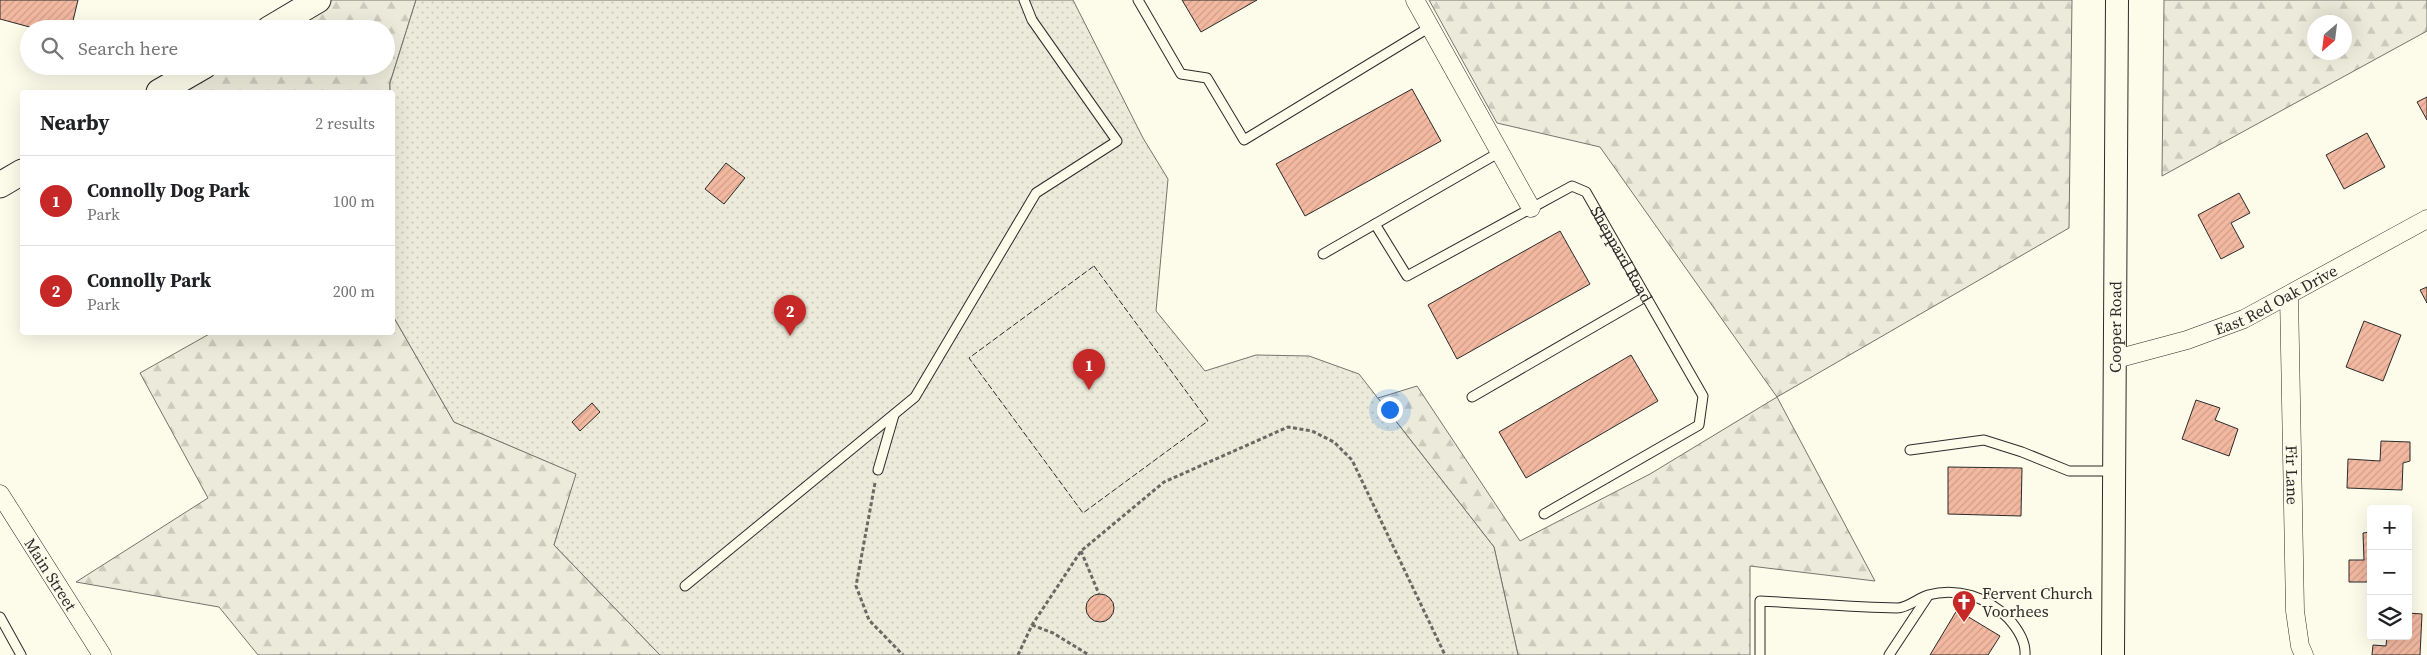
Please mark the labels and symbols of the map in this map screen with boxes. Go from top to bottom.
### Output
north arrow [2307,15,2352,60]
street label: Sheppard Road [1585,202,1658,307]
street label: East Red Oak Drive [2211,259,2341,340]
street label: Cooper Road [2104,281,2126,373]
pin: 2 [774,295,806,336]
pin: 1 [1073,349,1105,390]
your location [1377,397,1403,423]
street label: Fir Lane [2281,445,2304,505]
street label: Main Street [20,534,82,615]
place label: Fervent Church Voorhees [1982,582,2093,622]
church icon: Fervent Church Voorhees [1951,589,1977,623]

